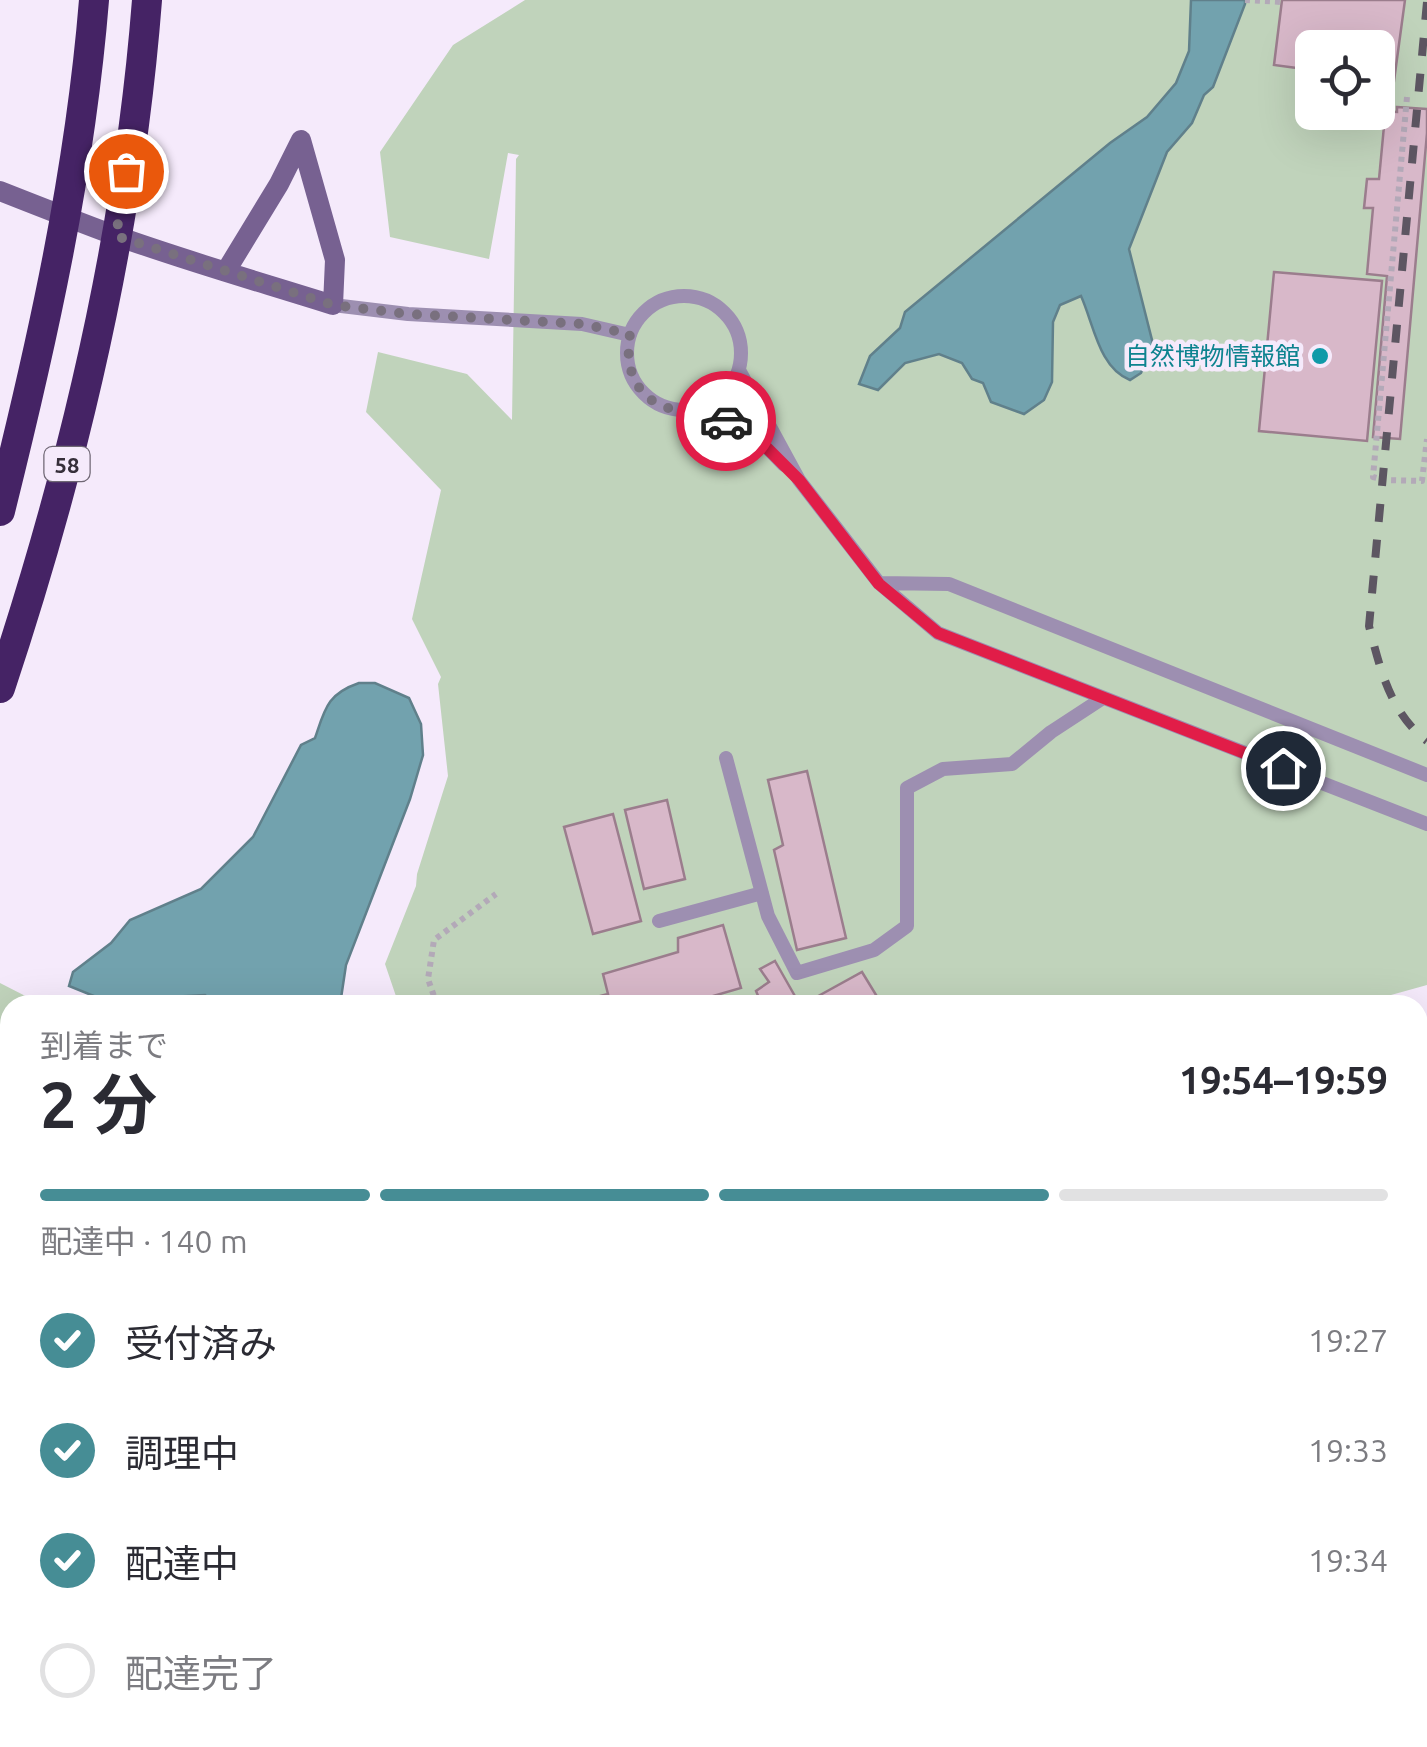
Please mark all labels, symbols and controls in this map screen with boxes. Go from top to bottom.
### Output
map controls [1295,30,1395,130]
button: locate [1295,30,1395,130]
pin [84,129,169,214]
icon: bag [99,144,154,199]
place label: 自然博物情報館 [1125,342,1300,370]
marker: 自然博物情報館 [1309,345,1331,367]
courier [676,371,776,471]
icon: car [699,394,754,449]
road number: 58 [44,447,90,481]
pin [1241,726,1326,811]
icon: home [1256,741,1311,796]
text: 到着まで [40,1027,168,1063]
text: 19:54–19:59 [1179,1059,1388,1101]
text: 2 分 [40,1067,157,1140]
text: 配達中 · 140 m [40,1223,248,1259]
icon: check [40,1313,95,1368]
text: 受付済み [125,1322,277,1364]
text: 19:27 [1308,1322,1388,1358]
icon: check [40,1423,95,1478]
text: 調理中 [125,1432,239,1474]
text: 19:33 [1308,1432,1388,1468]
icon: check [40,1533,95,1588]
text: 配達中 [125,1542,239,1584]
text: 19:34 [1308,1542,1388,1578]
text: 配達完了 [125,1652,277,1694]

